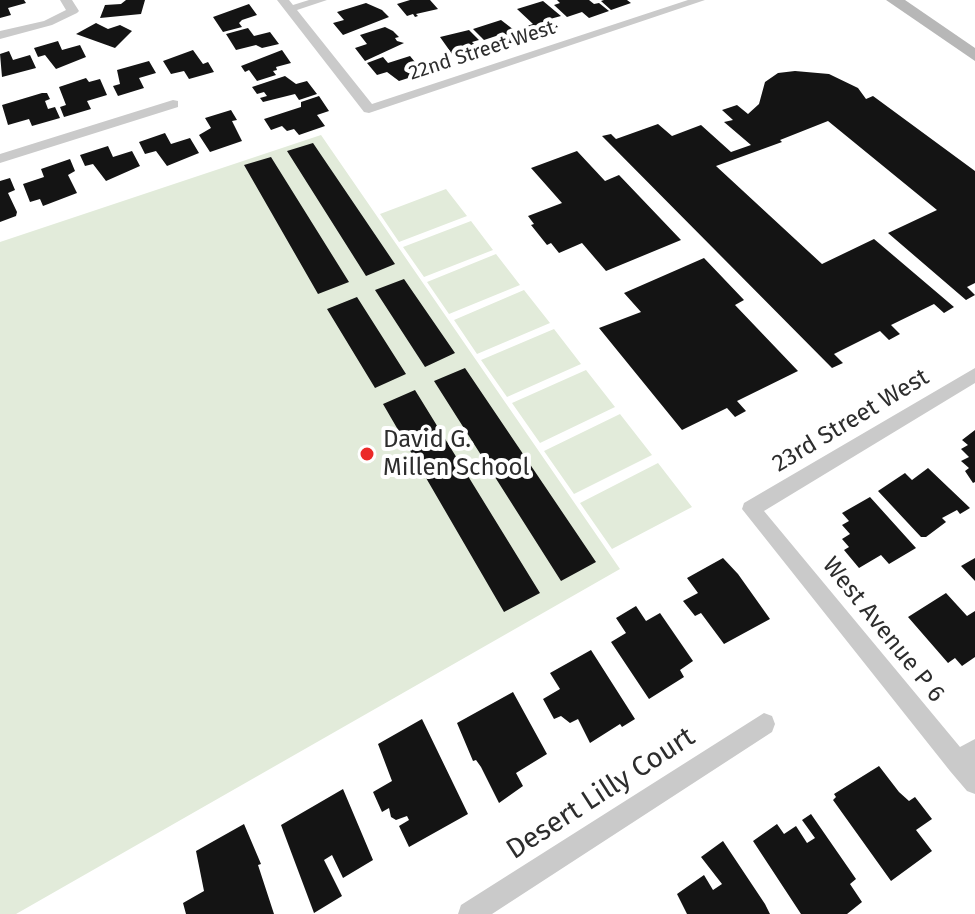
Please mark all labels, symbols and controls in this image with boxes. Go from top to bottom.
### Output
street label: 22nd Street West [406,16,558,86]
street label: 23rd Street West [768,363,934,479]
place label: David G. Millen School [383,426,530,482]
marker: David G. Millen School [358,445,376,463]
street label: West Avenue P 6 [816,552,950,708]
street label: Desert Lilly Court [501,721,701,867]

